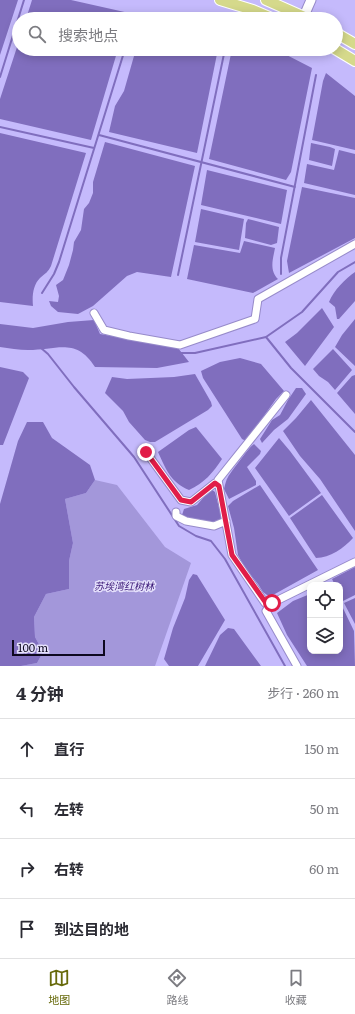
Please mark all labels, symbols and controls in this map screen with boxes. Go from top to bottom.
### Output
search box [12,12,343,56]
icon: search [26,23,48,45]
text: 搜索地点 [58,23,118,46]
route end [137,443,155,461]
park label: 苏埃湾红树林 [94,578,155,593]
map controls [307,582,343,654]
button: locate [307,582,343,618]
route start [263,594,281,612]
button: layers [307,618,343,654]
scale bar [12,638,105,657]
text: 100 m [18,639,48,655]
text: 4 分钟 [16,680,64,705]
text: 步行 · 260 m [267,683,339,702]
text: 直行 [54,737,84,760]
icon: ahead [16,738,38,760]
text: 150 m [304,739,339,758]
text: 左转 [54,797,84,820]
icon: left [16,798,38,820]
text: 50 m [310,799,339,818]
text: 右转 [54,857,84,880]
icon: right [16,858,38,880]
text: 60 m [309,859,339,878]
text: 到达目的地 [54,917,129,940]
icon: arrive [16,918,38,940]
tab: 地图 [48,967,70,1007]
tab: 路线 [166,967,188,1007]
tab: 收藏 [285,967,307,1007]

